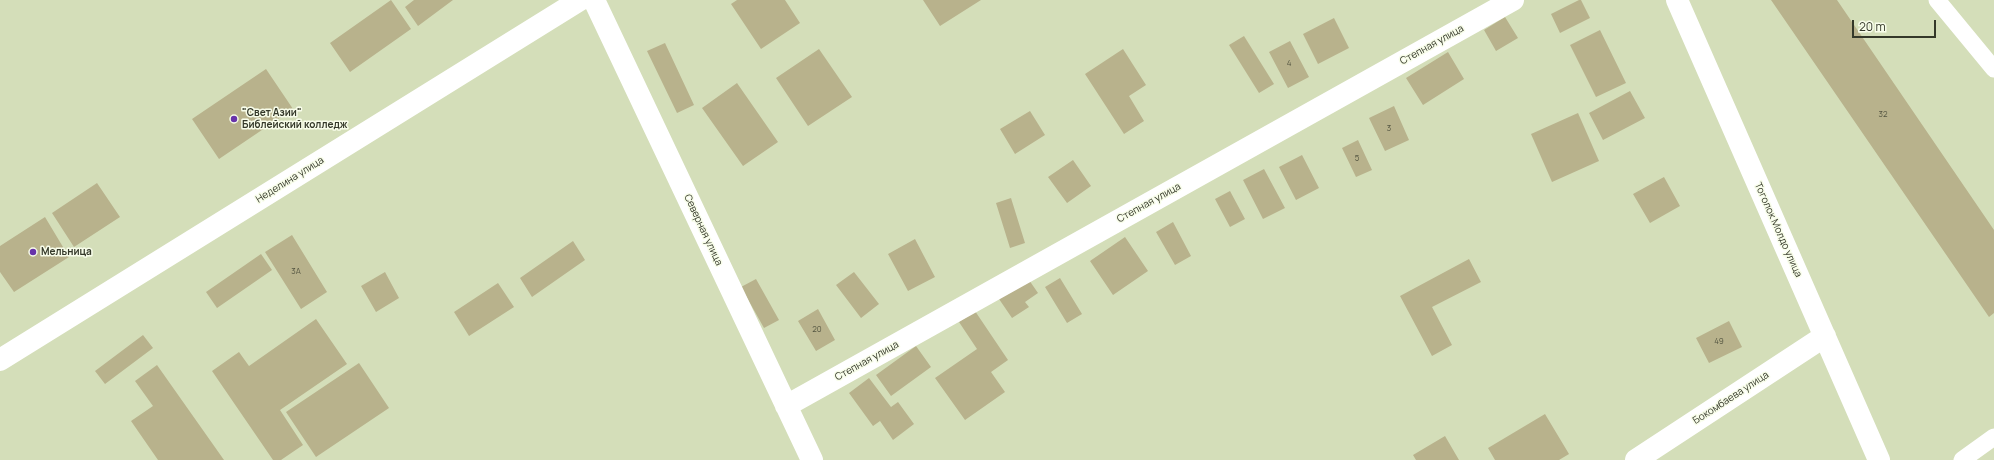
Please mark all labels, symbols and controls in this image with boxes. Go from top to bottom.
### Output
scale bar [1854,12,1938,38]
text: 20 m [1859,18,1886,35]
street label: Степная улица [1398,23,1466,67]
house number: 4 [1287,59,1291,69]
place label: "Свет Азии" Библейский колледж [242,107,347,130]
house number: 32 [1879,110,1887,120]
marker: "Свет Азии" Библейский колледж [229,114,239,124]
house number: 3 [1387,124,1391,134]
street label: Неделина улица [254,154,326,206]
house number: 5 [1355,154,1359,164]
street label: Степная улица [1115,181,1183,225]
street label: Тоголок Молдо улица [1752,181,1804,279]
street label: Северная улица [681,192,725,268]
place label: Мельница [41,246,92,258]
marker: Мельница [28,247,38,257]
house number: 3А [291,267,301,277]
house number: 20 [812,325,822,335]
house number: 49 [1714,337,1724,347]
street label: Степная улица [833,339,901,383]
street label: Бокомбаева улица [1691,369,1771,427]

